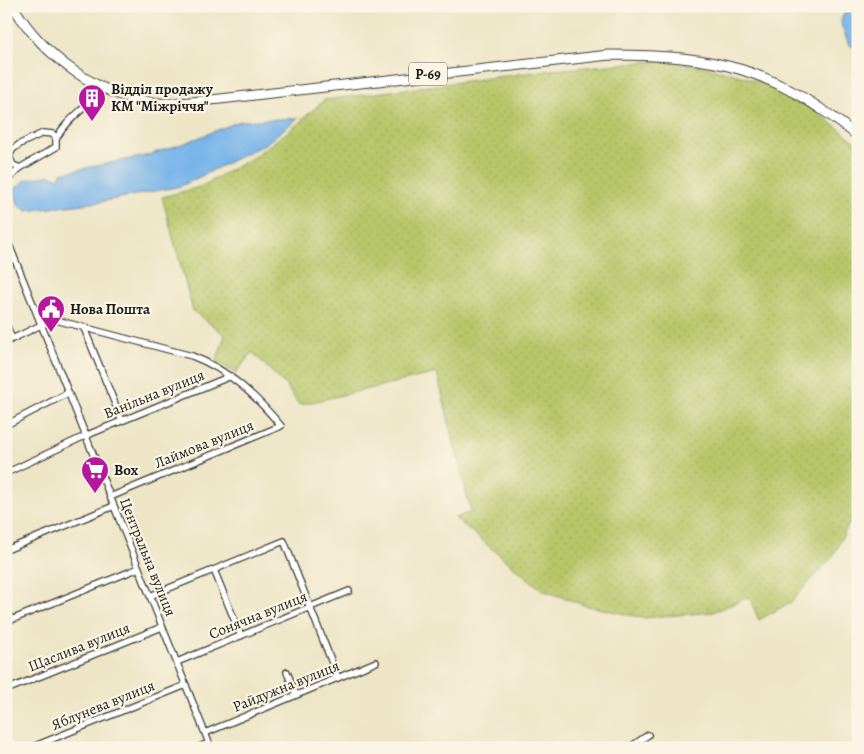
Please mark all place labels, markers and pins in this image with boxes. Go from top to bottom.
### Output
place label: Відділ продажу КМ "Міжріччя" [111,79,214,116]
building icon: Відділ продажу КМ "Міжріччя" [77,83,107,122]
public building icon: Нова Пошта [36,294,66,333]
place label: Нова Пошта [70,299,151,319]
supermarket icon: Box [80,455,110,494]
place label: Box [114,460,139,480]

